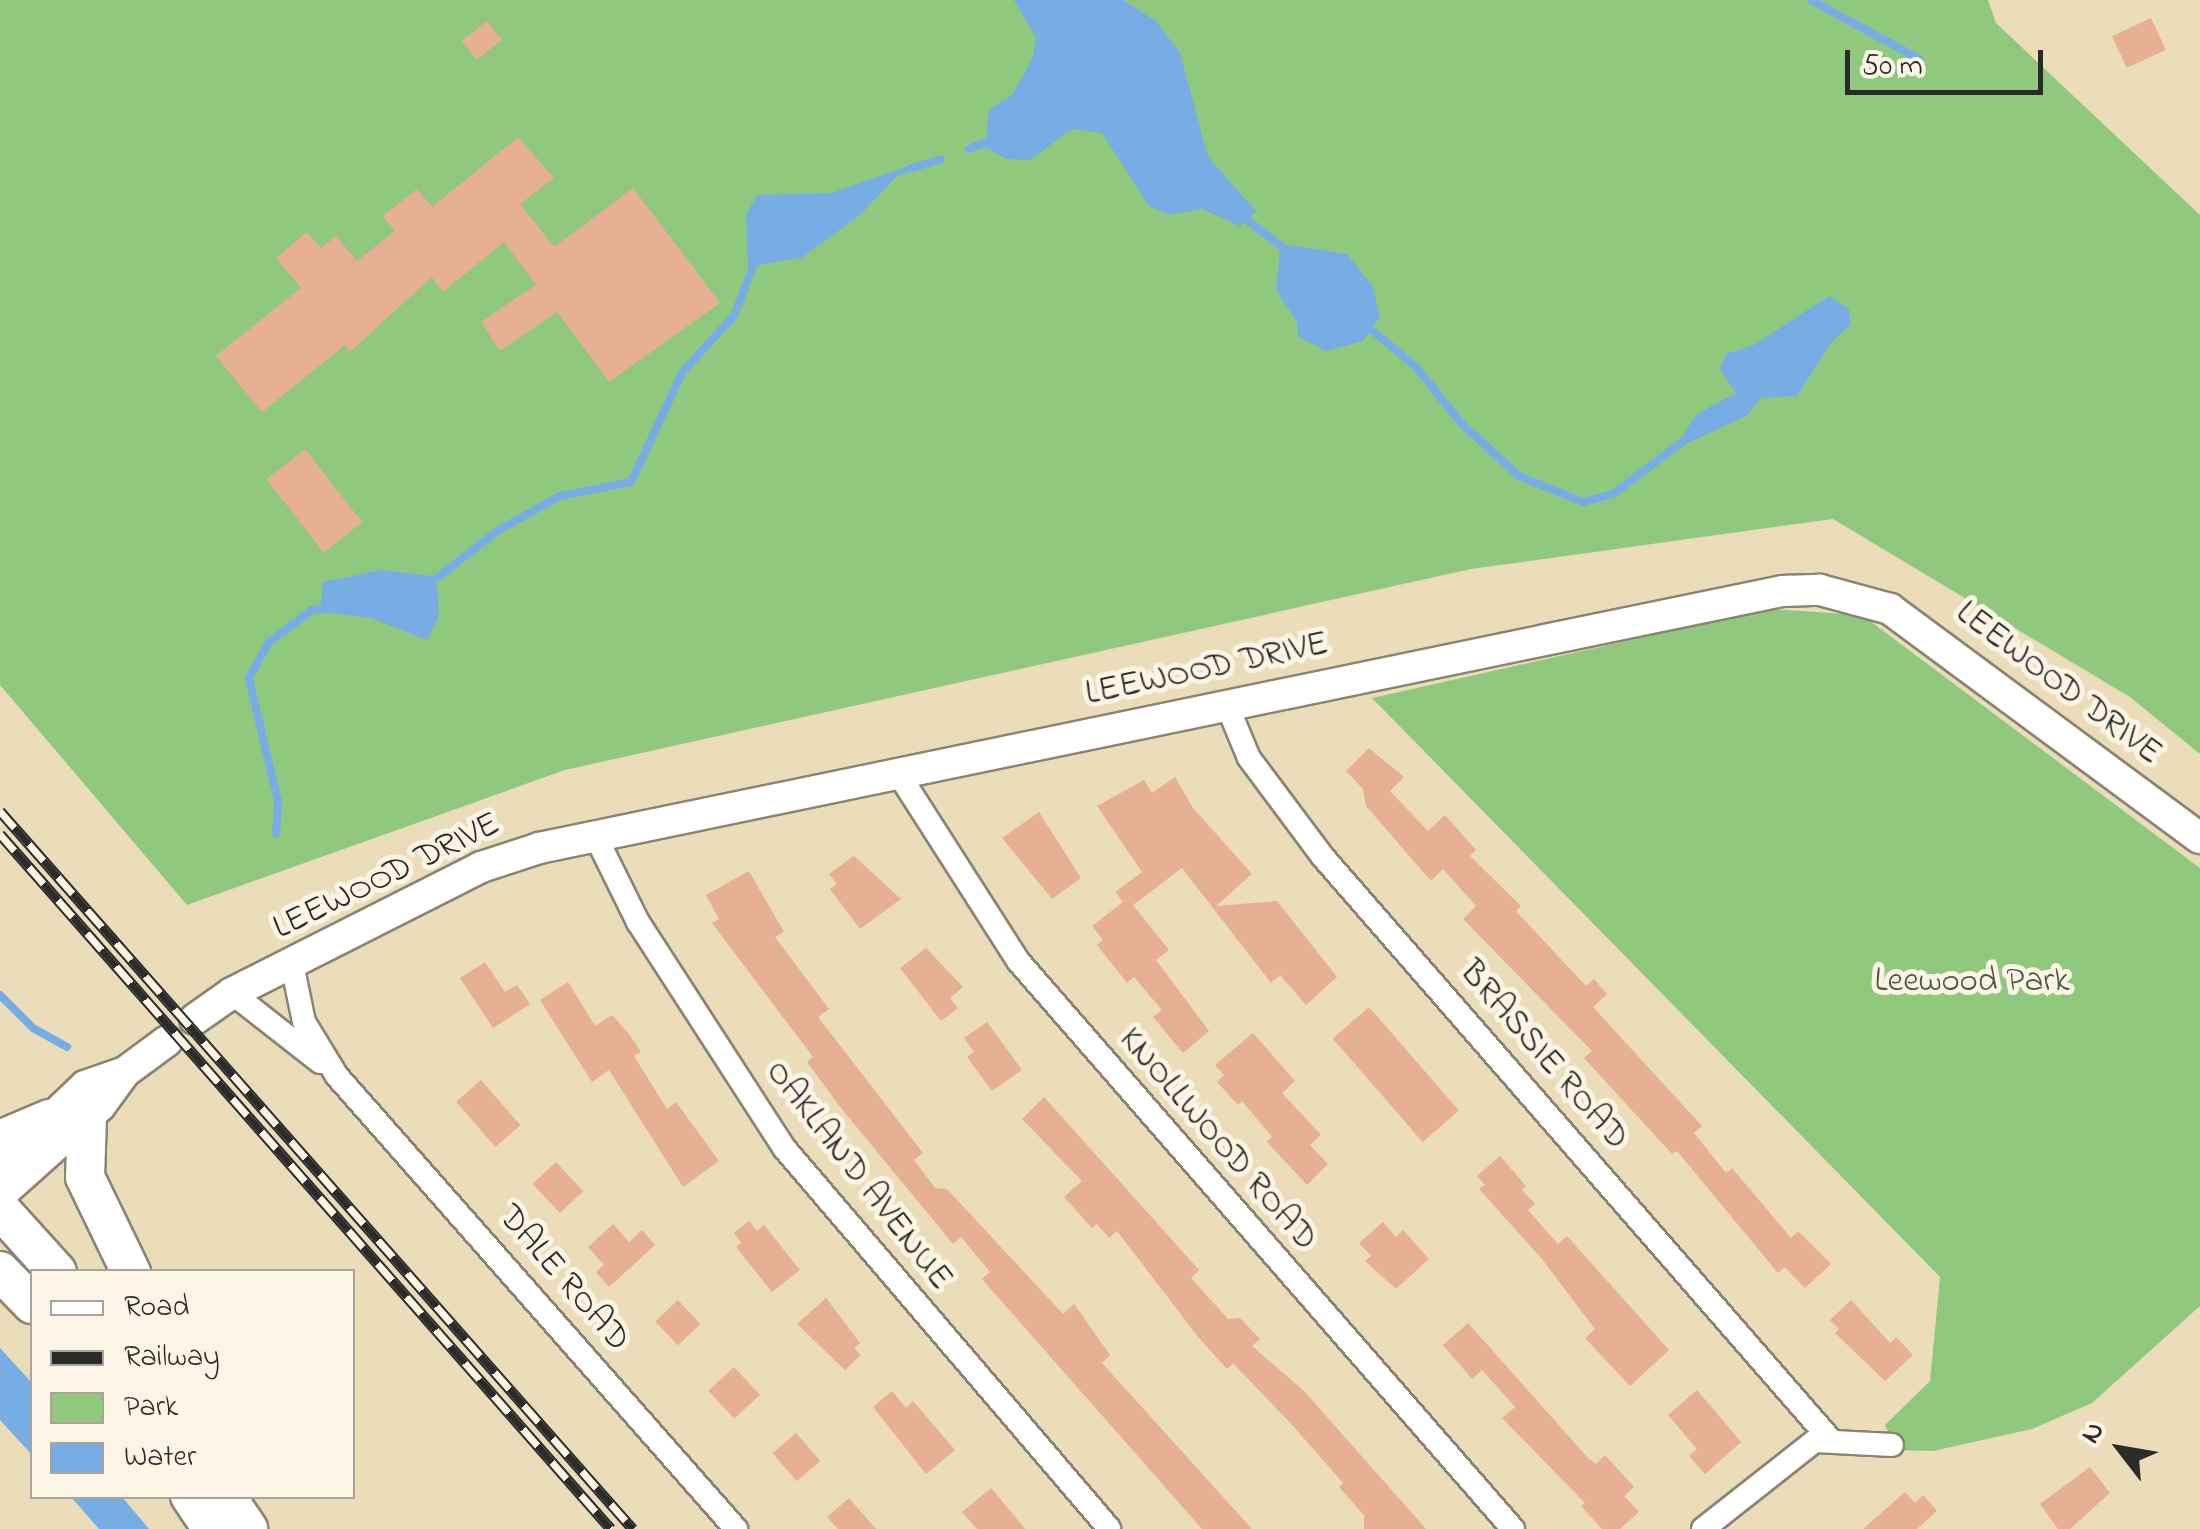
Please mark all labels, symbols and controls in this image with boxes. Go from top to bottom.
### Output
scale bar [1850,30,2048,92]
text: 50 m [1862,45,1923,89]
street label: LEEWOOD DRIVE [1947,593,2169,775]
street label: LEEWOOD DRIVE [1082,624,1332,716]
street label: LEEWOOD DRIVE [267,804,507,950]
street label: BRASSIE ROAD [1449,953,1637,1159]
park label: Leewood Park [1875,961,2069,1003]
street label: KNOLLWOOD ROAD [1109,1020,1325,1260]
street label: OAKLAND AVENUE [755,1053,961,1299]
street label: DALE ROAD [488,1197,638,1361]
legend [30,1269,355,1499]
text: Road [124,1286,189,1330]
text: Railway [124,1336,220,1380]
text: Park [124,1386,178,1430]
north arrow [2070,1399,2170,1499]
text: N [2071,1415,2116,1452]
text: Water [124,1436,196,1480]

